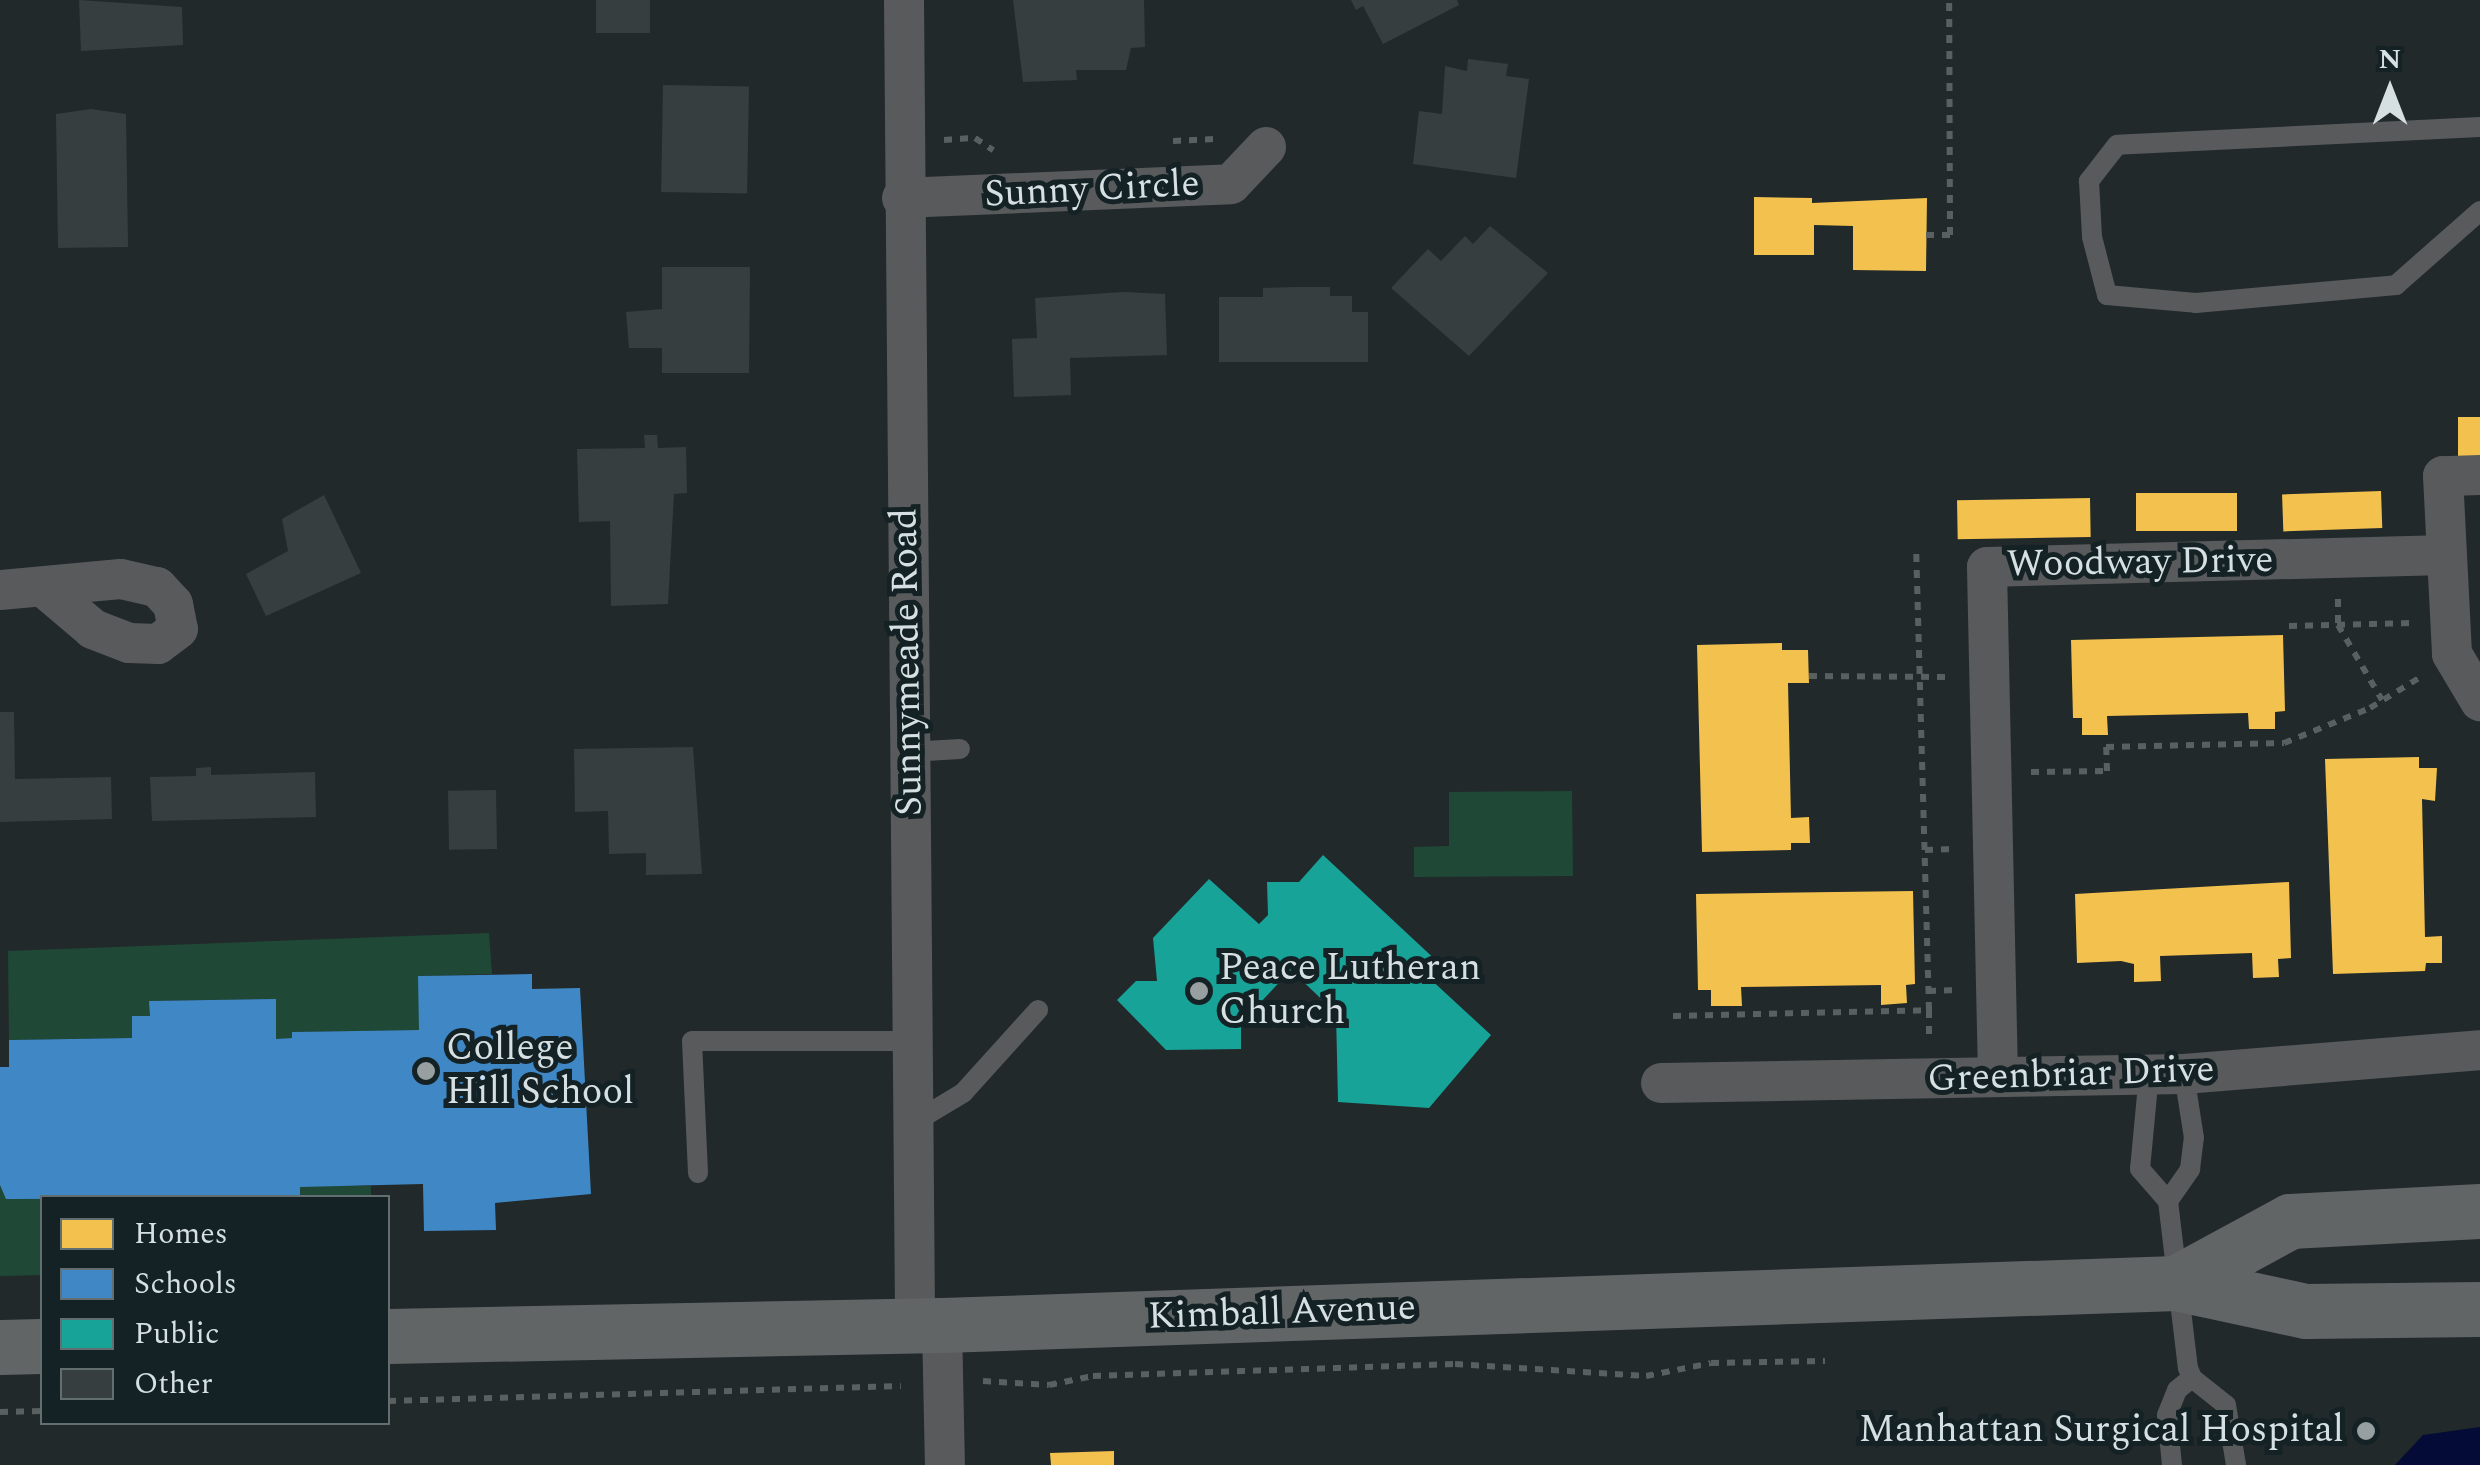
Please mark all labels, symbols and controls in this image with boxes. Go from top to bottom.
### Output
text: N [2379,38,2401,81]
north arrow [2340,40,2440,140]
street label: Sunny Circle [983,162,1201,218]
street label: Sunnymeade Road [883,508,933,816]
street label: Woodway Drive [2006,538,2274,588]
place label: Peace Lutheran Church [1219,946,1481,1036]
marker: Peace Lutheran Church [1188,980,1210,1002]
place label: College Hill School [446,1026,634,1116]
street label: Greenbriar Drive [1927,1047,2215,1103]
marker: College Hill School [415,1060,437,1082]
legend [40,1195,390,1425]
text: Homes [134,1211,228,1257]
text: Schools [134,1261,237,1307]
street label: Kimball Avenue [1147,1286,1417,1340]
text: Public [134,1311,219,1357]
text: Other [134,1361,213,1407]
place label: Manhattan Surgical Hospital [1859,1408,2344,1454]
marker: Manhattan Surgical Hospital [2353,1418,2379,1444]

